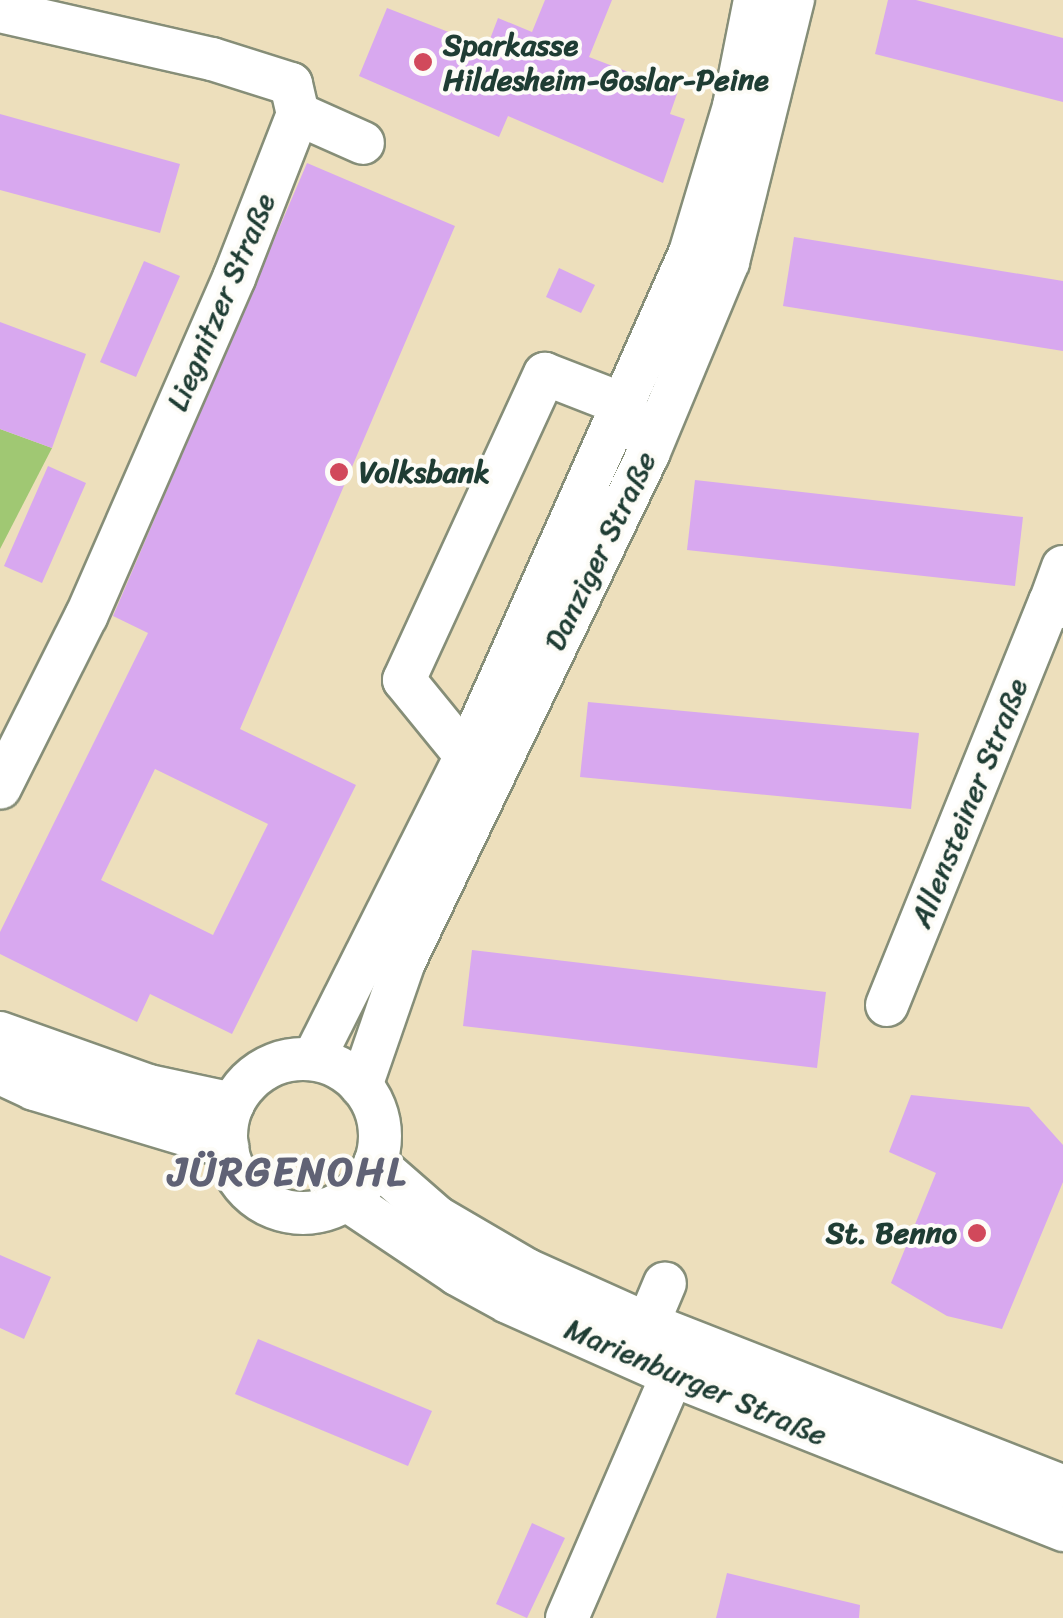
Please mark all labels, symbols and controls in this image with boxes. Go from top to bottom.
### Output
place label: Sparkasse Hildesheim-Goslar-Peine [443,27,769,98]
marker: Sparkasse Hildesheim-Goslar-Peine [412,51,434,73]
street label: Liegnitzer Straße [159,187,283,417]
street label: Danziger Straße [536,446,664,656]
place label: Volksbank [359,454,490,490]
marker: Volksbank [328,461,350,483]
street label: Allensteiner Straße [902,673,1036,933]
district label: JÜRGENOHL [168,1148,408,1196]
place label: St. Benno [826,1215,957,1251]
marker: St. Benno [966,1222,988,1244]
street label: Marienburger Straße [560,1310,832,1454]

